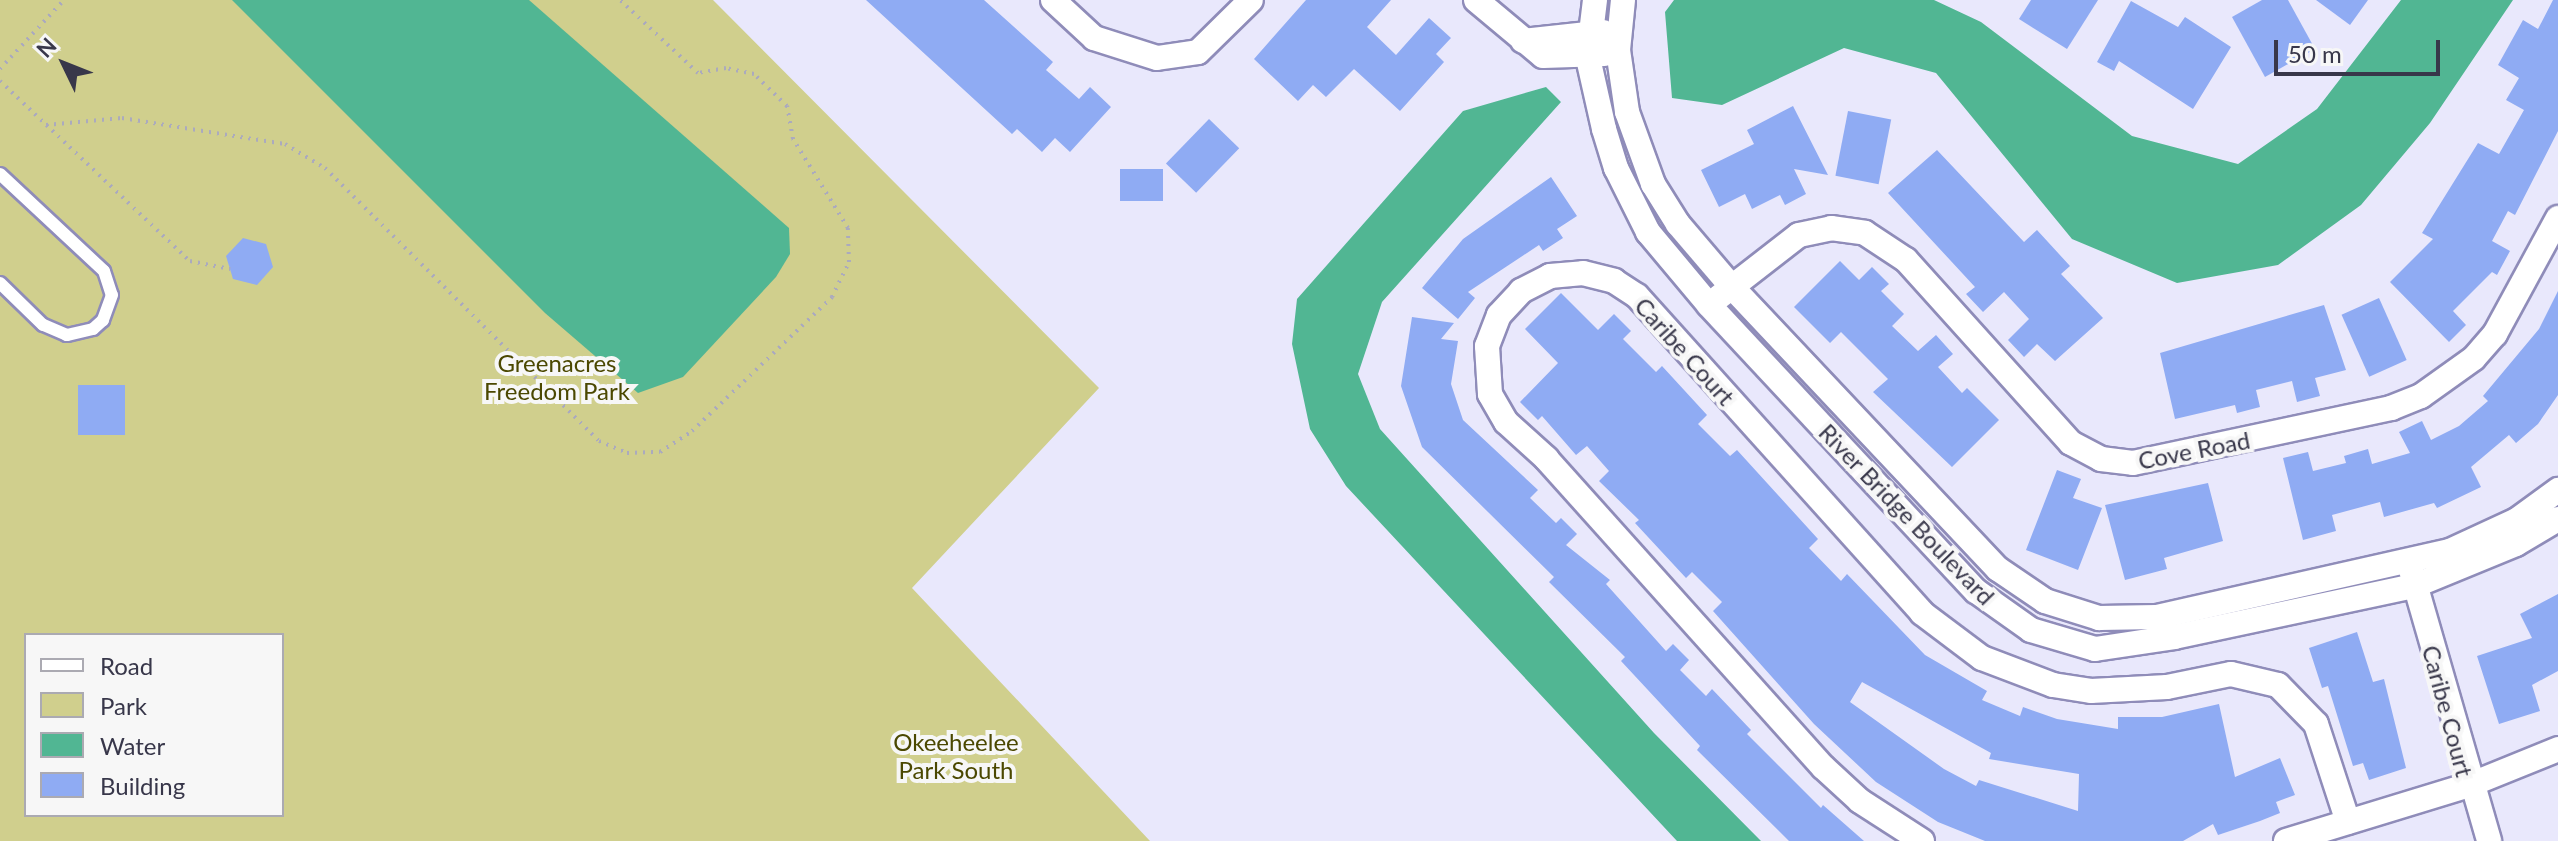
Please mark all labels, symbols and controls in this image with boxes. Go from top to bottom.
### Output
north arrow [24,24,104,104]
scale bar [2278,24,2444,74]
text: N [30,32,62,63]
text: 50 m [2288,39,2342,68]
street label: Caribe Court [1629,291,1741,411]
park label: Greenacres Freedom Park [484,349,630,405]
street label: River Bridge Boulevard [1813,417,2001,611]
street label: Cove Road [2136,425,2252,475]
legend [24,633,284,817]
street label: Caribe Court [2417,642,2479,780]
text: Road [100,651,153,680]
text: Park [100,691,147,720]
park label: Okeeheelee Park South [893,728,1019,784]
text: Water [100,731,165,760]
text: Building [100,771,185,800]

